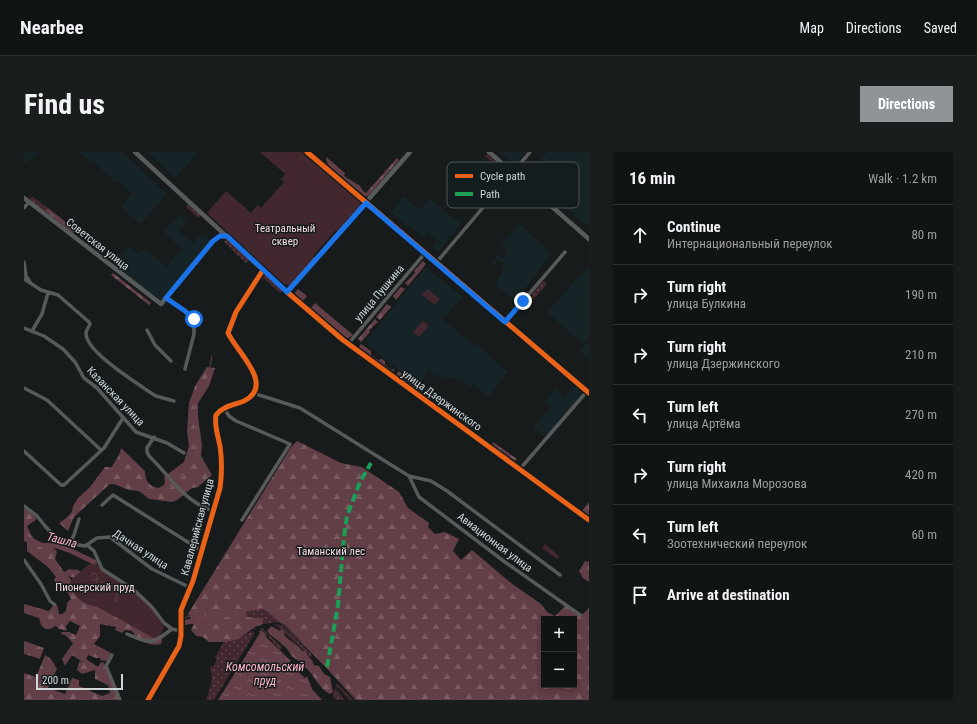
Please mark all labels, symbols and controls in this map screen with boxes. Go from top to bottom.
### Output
text: Nearbee [20,16,84,39]
text: Map [800,20,824,36]
text: Directions [846,20,902,36]
text: Saved [924,20,957,36]
button: Directions [860,86,953,122]
text: Find us [24,88,105,121]
legend [447,162,579,208]
text: 16 min [629,168,675,188]
text: Cycle path [480,170,525,183]
text: Walk · 1.2 km [868,171,937,186]
text: Path [480,188,500,201]
street label: Советская улица [63,216,132,273]
text: Continue [667,218,721,236]
park label: Театральный сквер [255,222,315,248]
icon: ahead [629,224,651,246]
text: 80 m [911,227,937,242]
text: Интернациональный переулок [667,236,832,251]
street label: улица Пушкина [352,262,407,324]
text: Turn right [667,278,726,296]
icon: right [629,284,651,306]
text: 190 m [905,287,937,302]
route end [514,292,532,310]
text: улица Булкина [667,296,746,311]
route start [185,310,203,328]
text: Turn right [667,338,726,356]
icon: right [629,344,651,366]
text: 210 m [905,347,937,362]
text: улица Дзержинского [667,356,780,371]
street label: Казанская улица [84,364,147,429]
street label: улица Дзержинского [399,367,485,434]
text: Turn left [667,398,718,416]
icon: left [629,404,651,426]
text: 270 m [905,407,937,422]
text: улица Артёма [667,416,741,431]
text: Turn right [667,458,726,476]
icon: right [629,464,651,486]
text: 420 m [905,467,937,482]
text: улица Михаила Морозова [667,476,807,491]
street label: Кавалерийская улица [178,477,217,577]
street label: Авиационная улица [455,510,535,575]
text: Turn left [667,518,718,536]
icon: left [629,524,651,546]
street label: Дачная улица [111,527,171,572]
text: 60 m [911,527,937,542]
water label: Ташла [45,529,79,551]
text: Зоотехнический переулок [667,536,807,551]
park label: Таманский лес [297,545,365,558]
park label: Пионерский пруд [55,581,135,594]
icon: arrive [629,584,651,606]
text: Arrive at destination [667,586,790,604]
map controls [541,616,577,688]
button: + [541,616,577,652]
button: − [541,652,577,688]
water label: Комсомольский пруд [226,660,304,688]
scale bar [36,672,123,691]
text: 200 m [42,674,69,687]

